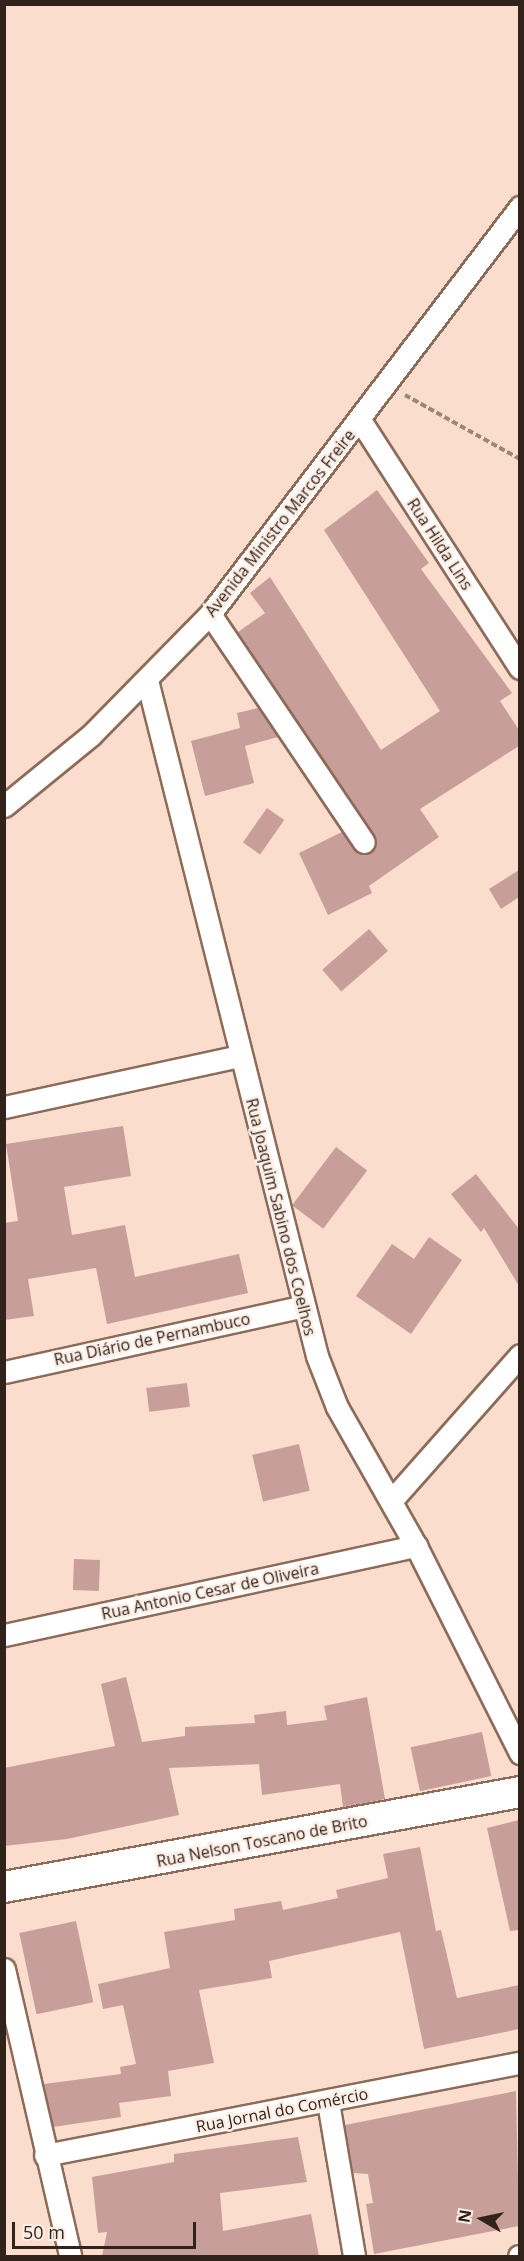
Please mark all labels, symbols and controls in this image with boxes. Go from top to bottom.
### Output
street label: Avenida Ministro Marcos Freire [201,426,359,620]
street label: Rua Hilda Lins [403,495,477,593]
street label: Rua Joaquim Sabino dos Coelhos [242,1096,320,1338]
street label: Rua Diário de Pernambuco [52,1309,252,1369]
street label: Rua Antonio Cesar de Oliveira [100,1559,320,1623]
street label: Rua Nelson Toscano de Brito [155,1811,369,1871]
street label: Rua Jornal do Comércio [194,2084,370,2136]
north arrow [452,2189,512,2249]
text: N [452,2208,476,2224]
scale bar [15,2210,200,2248]
text: 50 m [23,2220,65,2244]

